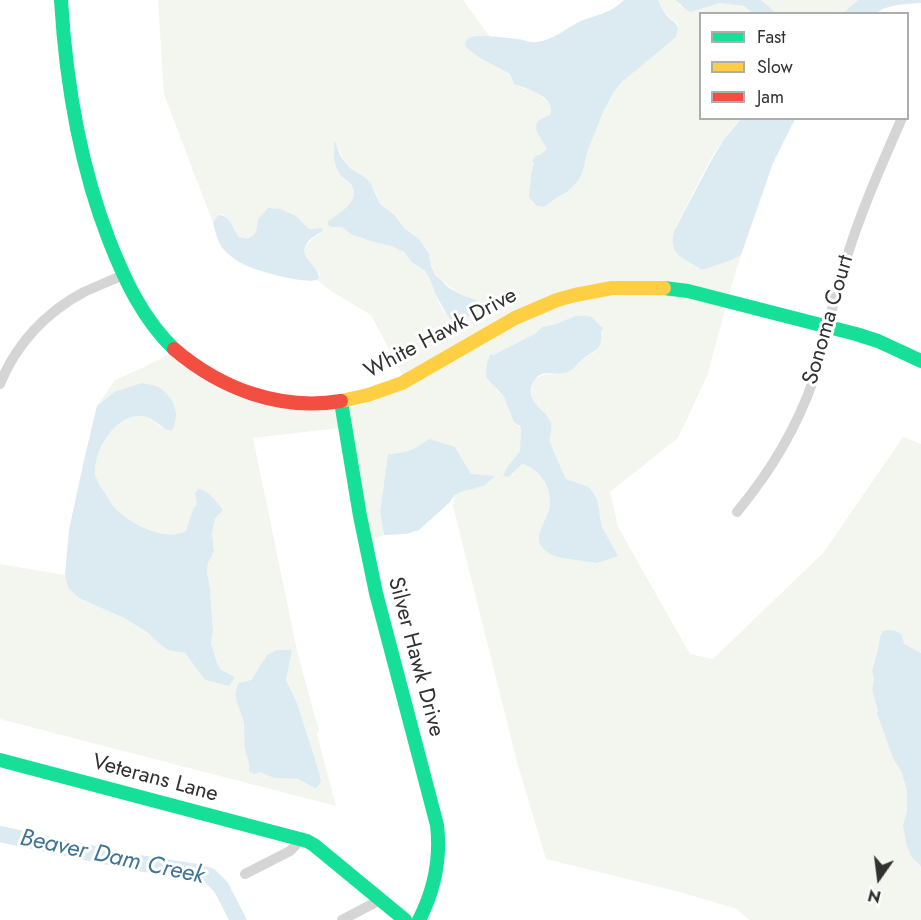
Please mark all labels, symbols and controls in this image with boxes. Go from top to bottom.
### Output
legend [699,12,909,120]
text: Fast [757,24,786,50]
text: Slow [757,54,793,80]
text: Jam [757,84,784,110]
street label: Sonoma Court [798,252,860,388]
street label: White Hawk Drive [360,283,522,385]
street label: Silver Hawk Drive [381,574,449,740]
street label: Veterans Lane [89,750,221,808]
water label: Beaver Dam Creek [17,824,207,892]
north arrow [849,848,909,908]
text: N [866,883,883,909]

